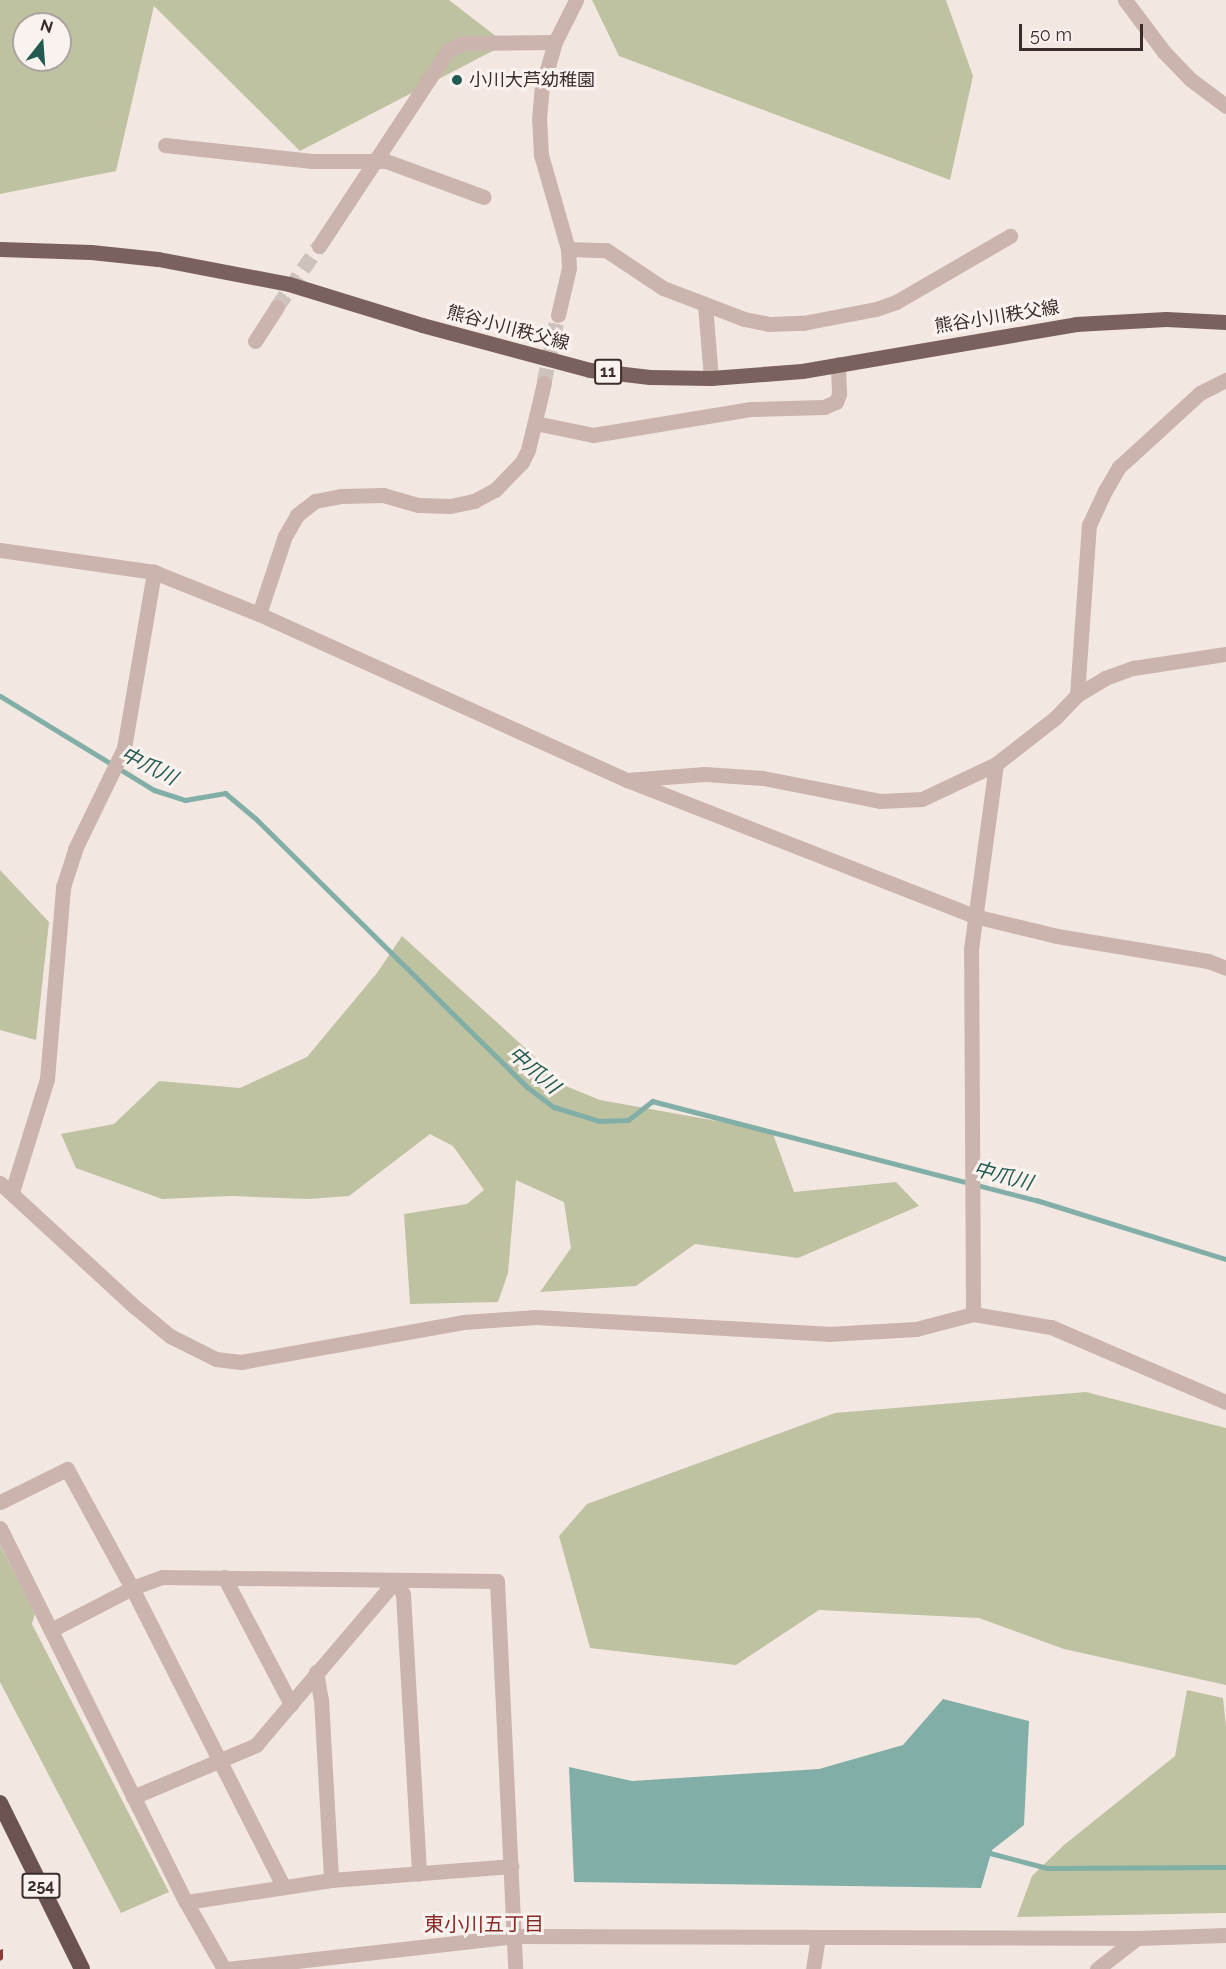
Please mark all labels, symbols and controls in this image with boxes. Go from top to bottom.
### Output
north arrow [12,12,72,72]
scale bar [1022,12,1146,50]
text: N [38,15,55,37]
text: 50 m [1030,24,1072,45]
place label: 小川大芦幼稚園 [469,69,595,91]
marker: 小川大芦幼稚園 [450,73,464,87]
street label: 熊谷小川秩父線 [933,296,1061,338]
street label: 熊谷小川秩父線 [444,301,572,355]
road number: 11 [593,359,623,385]
water label: 中爪川 [117,742,181,790]
water label: 中爪川 [503,1041,565,1099]
water label: 中爪川 [971,1157,1035,1195]
road number: 254 [20,1873,62,1899]
district label: 東小川五丁目 [424,1912,544,1936]

